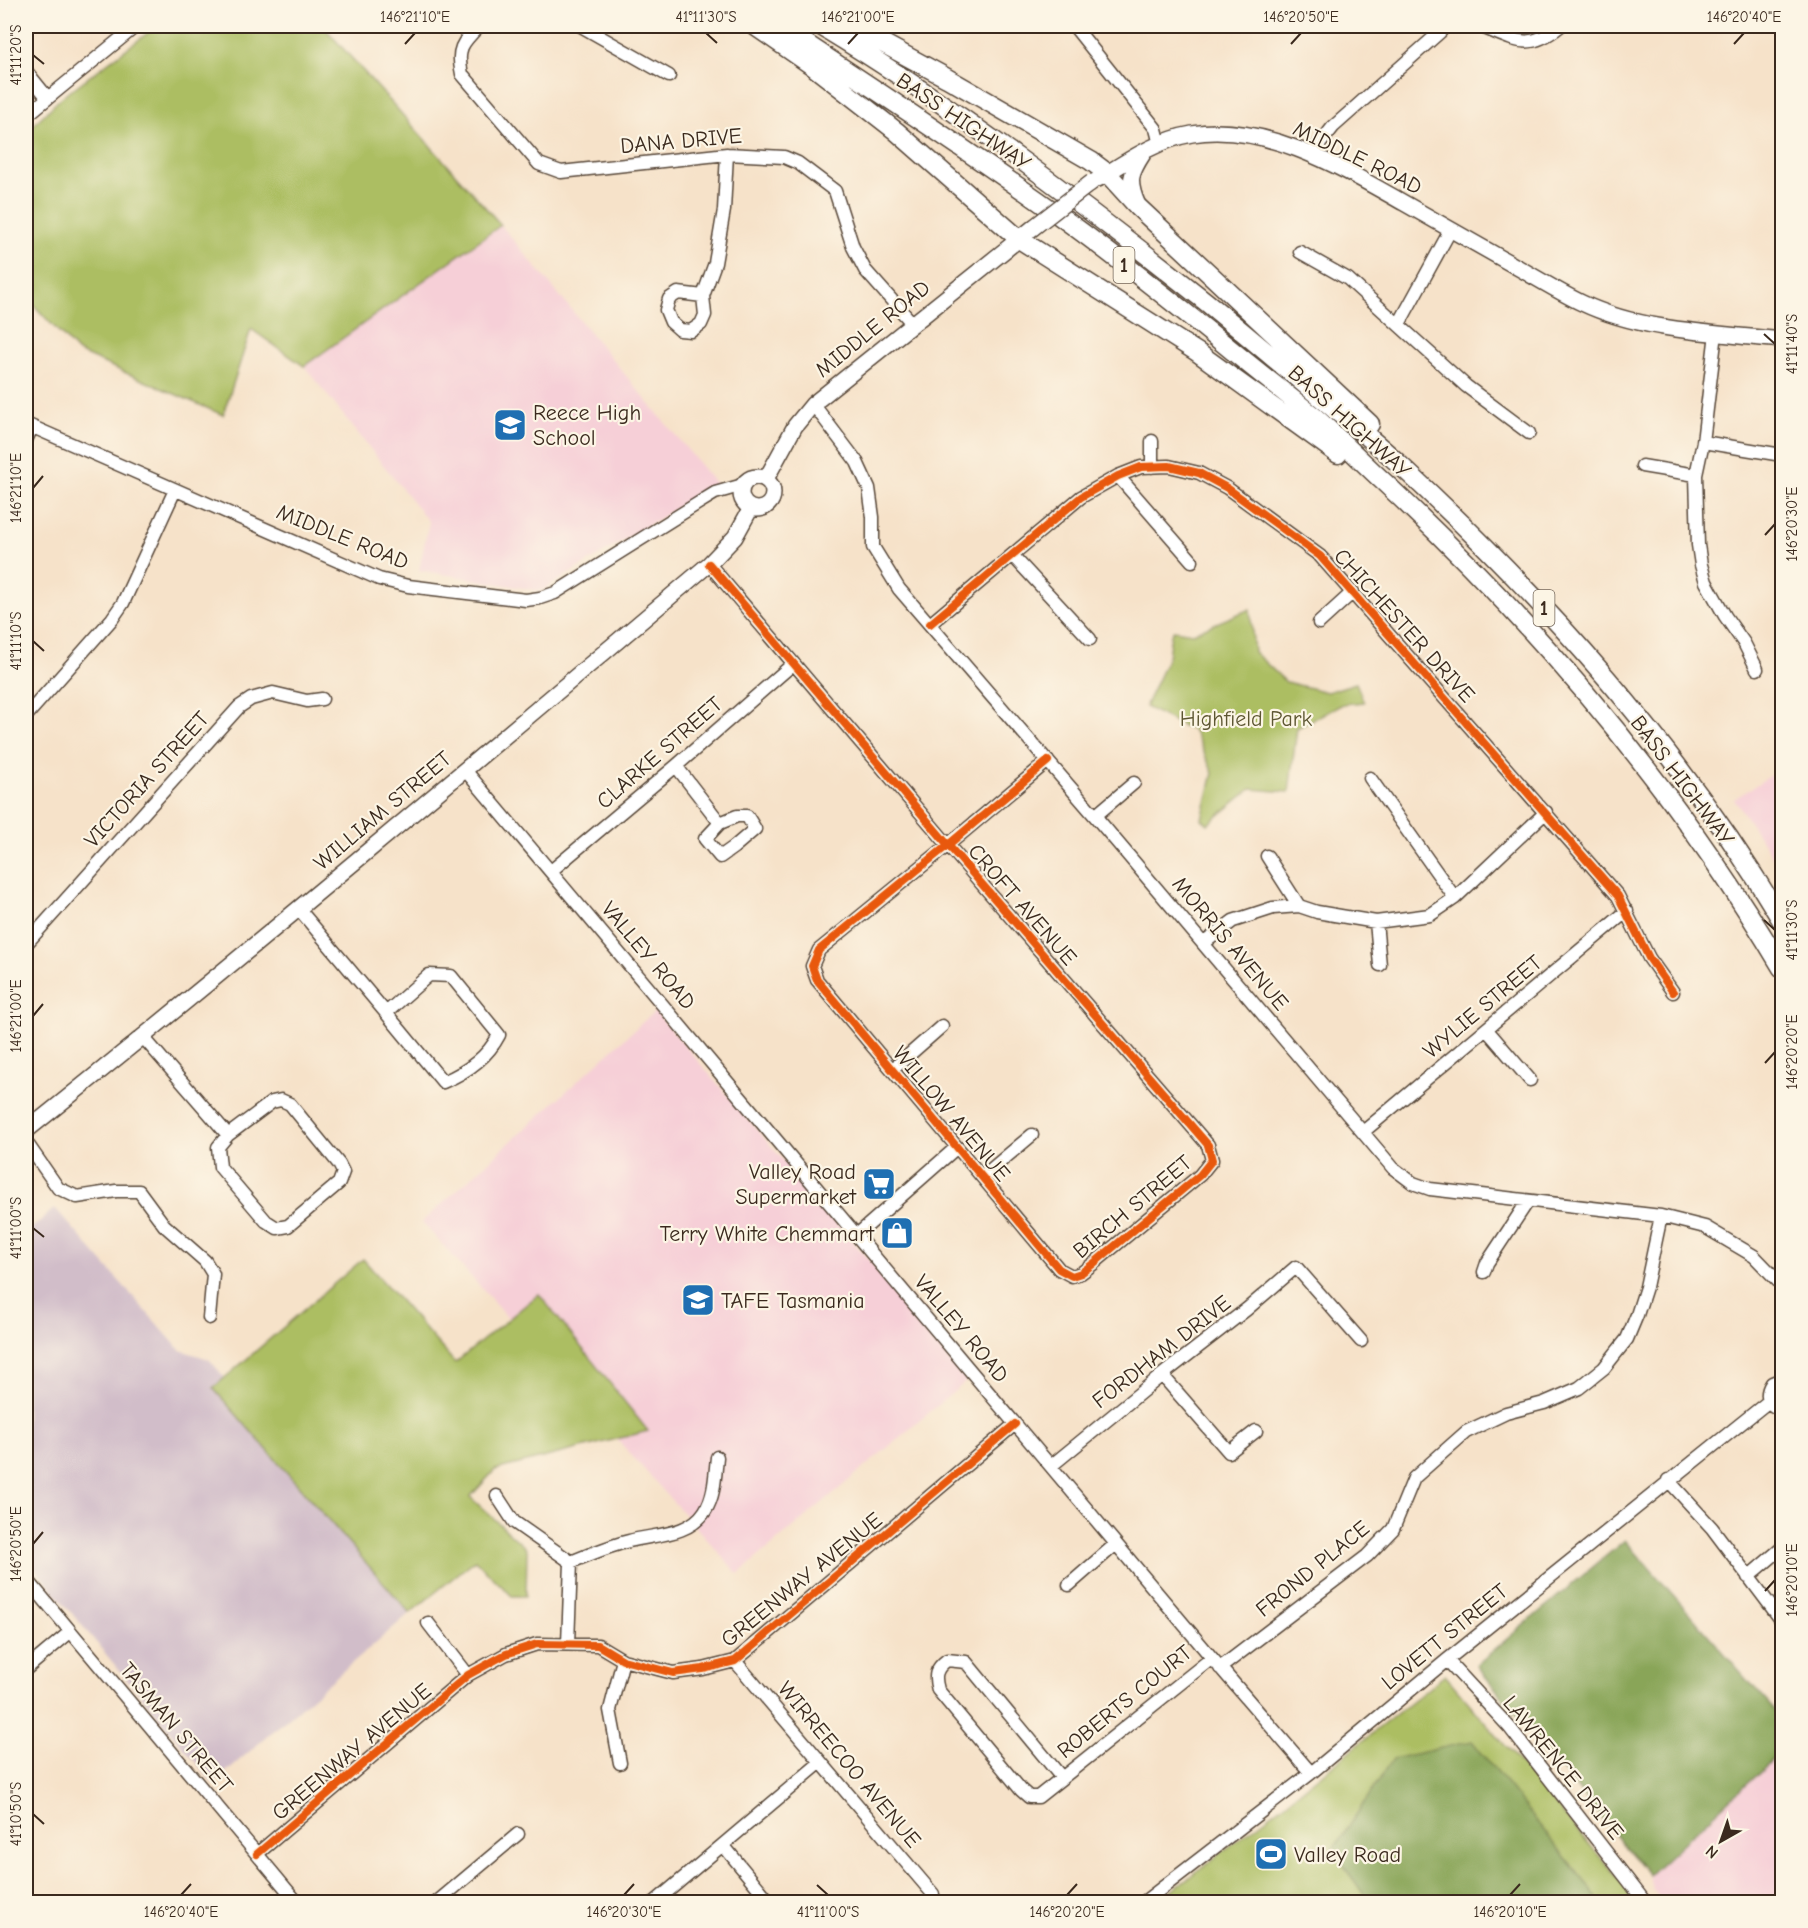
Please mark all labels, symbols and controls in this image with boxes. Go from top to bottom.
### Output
text: 146°21'10"E [380,8,450,26]
text: 41°11'30"S [676,8,736,26]
text: 146°21'00"E [821,8,895,26]
text: 146°20'50"E [1263,8,1339,26]
text: 146°20'40"E [1707,8,1781,26]
text: 41°11'20"S [7,24,25,86]
street label: BASS HIGHWAY [891,67,1035,176]
street label: MIDDLE ROAD [1289,115,1426,200]
street label: DANA DRIVE [619,123,743,159]
road number: 1 [1114,247,1134,283]
street label: MIDDLE ROAD [810,275,935,383]
text: 41°11'40"S [1783,314,1801,374]
street label: BASS HIGHWAY [1283,360,1416,484]
place label: Reece High School [533,400,641,451]
school or university icon: Reece High School [492,407,528,443]
text: 146°21'10"E [7,453,25,523]
text: 146°20'30"E [1783,487,1801,561]
street label: MIDDLE ROAD [273,499,412,575]
street label: CHICHESTER DRIVE [1328,543,1480,708]
road number: 1 [1534,590,1554,626]
text: 41°11'10"S [7,611,25,671]
street label: CLARKE STREET [591,691,728,814]
street label: VICTORIA STREET [79,706,215,853]
park label: Highfield Park [1180,706,1313,732]
street label: BASS HIGHWAY [1625,710,1740,851]
street label: WILLIAM STREET [309,745,457,876]
street label: CROFT AVENUE [963,839,1082,971]
street label: MORRIS AVENUE [1167,871,1294,1016]
street label: VALLEY ROAD [596,896,701,1015]
text: 41°11'30"S [1783,900,1801,960]
street label: WYLIE STREET [1418,949,1548,1064]
text: 146°21'00"E [7,979,25,1053]
text: 146°20'20"E [1783,1014,1801,1090]
street label: WILLOW AVENUE [887,1041,1015,1187]
street label: BIRCH STREET [1068,1149,1198,1264]
place label: Valley Road Supermarket [735,1159,857,1210]
supermarket icon: Valley Road Supermarket [861,1166,897,1202]
text: 41°11'00"S [7,1197,25,1259]
shop icon: Terry White Chemmart [879,1215,915,1251]
place label: Terry White Chemmart [660,1221,875,1247]
street label: VALLEY ROAD [909,1269,1014,1388]
school or university icon: TAFE Tasmania [680,1282,716,1318]
place label: TAFE Tasmania [721,1288,865,1314]
street label: FORDHAM DRIVE [1087,1290,1236,1414]
text: 146°20'50"E [7,1506,25,1582]
street label: GREENWAY AVENUE [716,1507,887,1653]
street label: FROND PLACE [1251,1515,1375,1622]
text: 146°20'10"E [1783,1543,1801,1617]
street label: LOVETT STREET [1376,1578,1513,1696]
street label: ROBERTS COURT [1052,1639,1198,1764]
street label: TASMAN STREET [114,1657,239,1799]
street label: WIRREECOO AVENUE [772,1676,926,1853]
street label: GREENWAY AVENUE [267,1678,436,1826]
street label: LAWRENCE DRIVE [1497,1690,1629,1845]
text: 41°10'50"S [7,1782,25,1846]
north arrow [1691,1811,1751,1871]
sports icon: Valley Road [1253,1836,1289,1872]
text: N [1702,1841,1722,1862]
place label: Valley Road [1294,1842,1401,1868]
text: 146°20'40"E [144,1903,218,1921]
text: 146°20'30"E [587,1903,661,1921]
text: 41°11'00"S [797,1903,859,1921]
text: 146°20'20"E [1029,1903,1105,1921]
text: 146°20'10"E [1473,1903,1547,1921]

